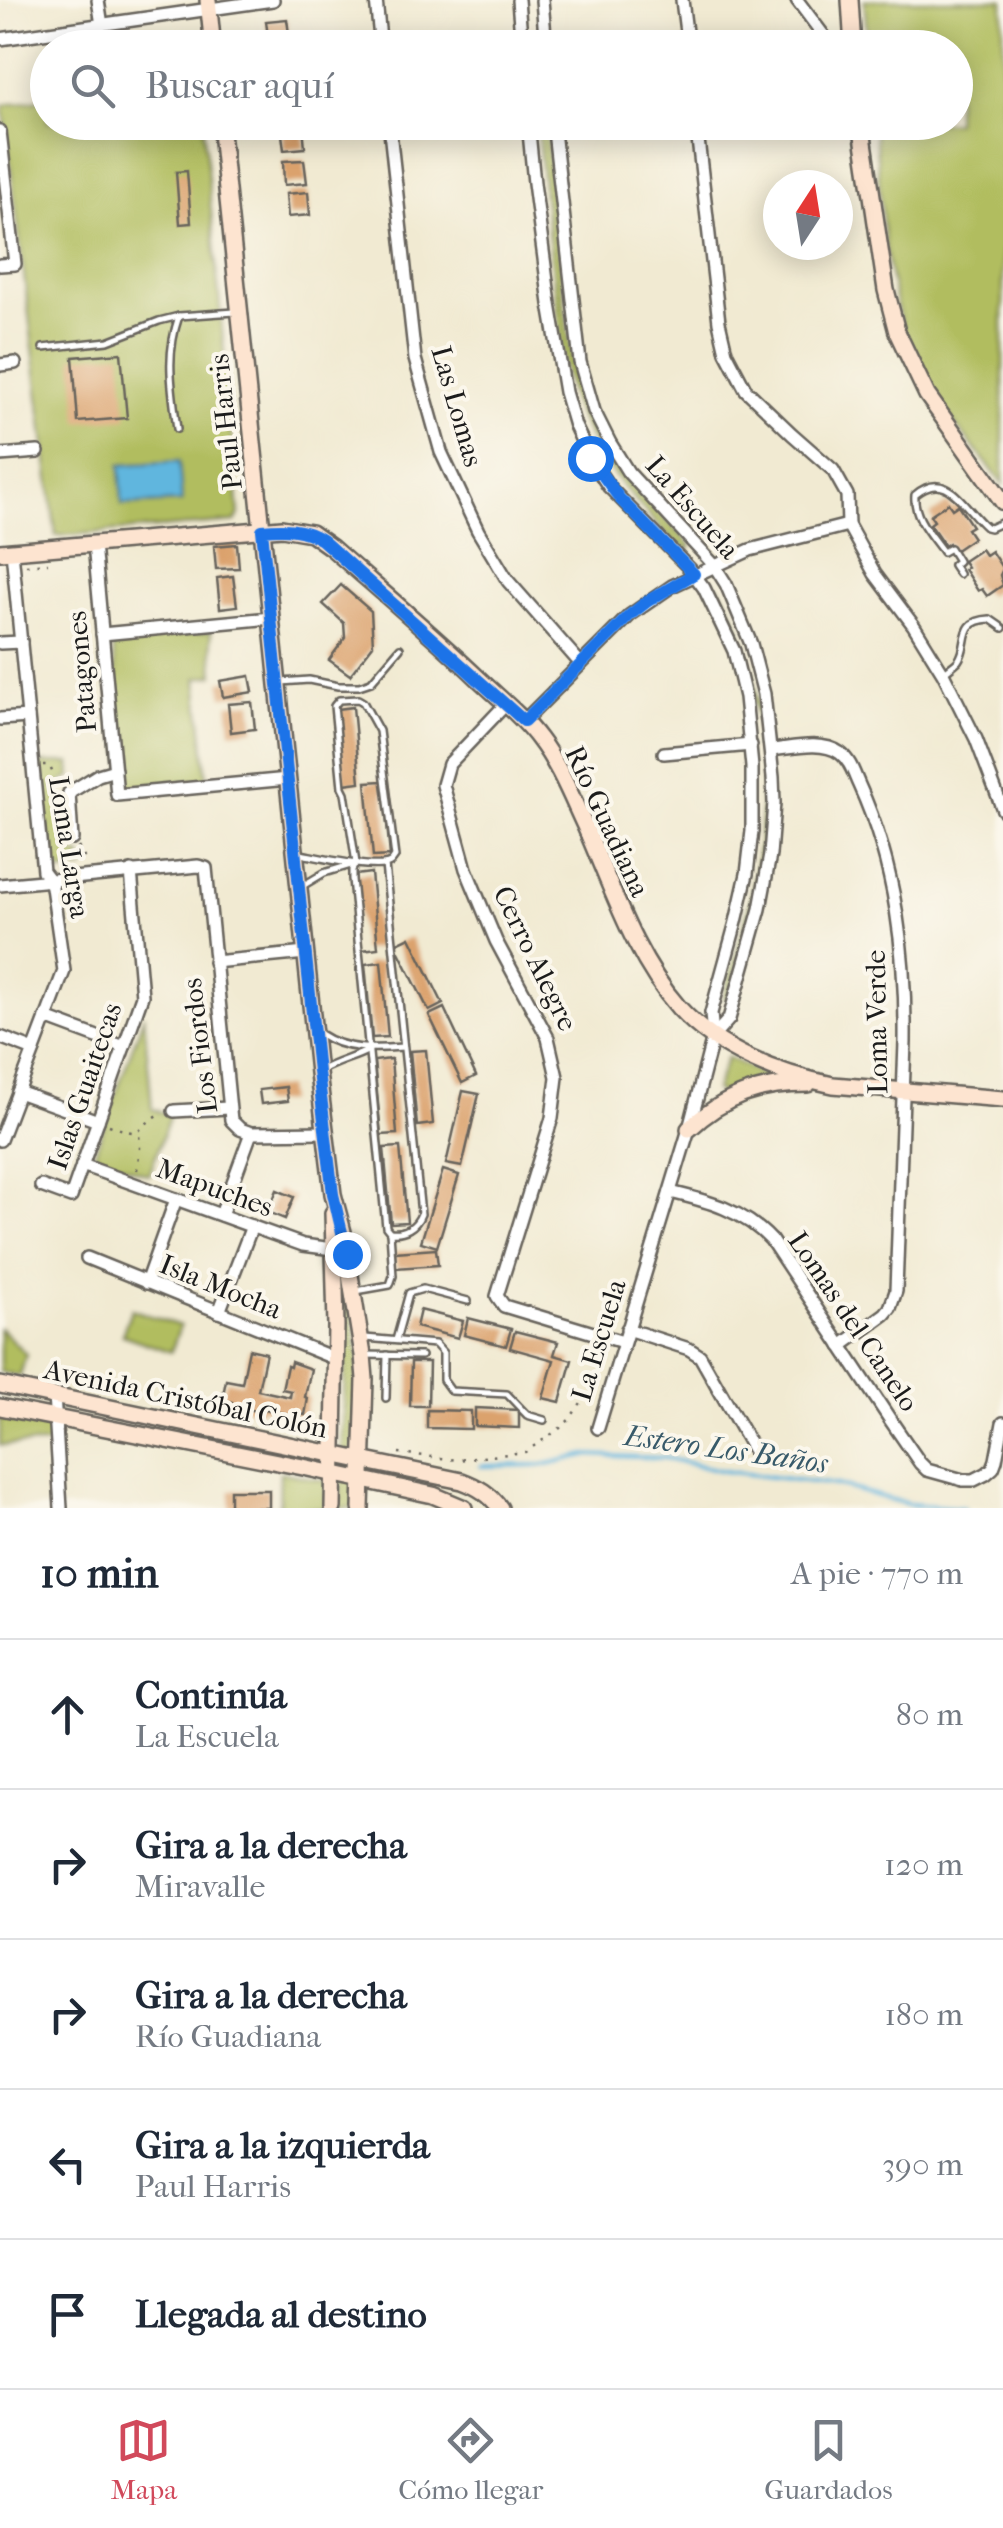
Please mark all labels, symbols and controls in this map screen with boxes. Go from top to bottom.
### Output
search box [30,30,973,140]
icon: search [65,58,120,113]
text: Buscar aquí [145,63,334,108]
north arrow [763,170,853,260]
street label: Las Lomas [425,342,490,470]
street label: Paul Harris [202,352,249,492]
route start [568,436,614,482]
street label: La Escuela [639,449,747,566]
street label: Patagones [60,610,103,734]
street label: Río Guadiana [558,740,657,903]
street label: Loma Larga [42,774,97,921]
street label: Cerro Alegre [486,881,585,1036]
street label: Loma Verde [859,949,894,1095]
street label: Los Fiordos [175,976,224,1115]
street label: Islas Guaitecas [40,998,128,1174]
street label: Mapuches [152,1151,277,1224]
street label: Lomas del Canelo [781,1225,926,1417]
route end [325,1232,371,1278]
street label: Isla Mocha [155,1247,287,1326]
street label: La Escuela [564,1274,633,1405]
street label: Avenida Cristóbal Colón [40,1352,331,1445]
water label: Estero Los Baños [620,1418,831,1481]
text: 10 min [40,1549,159,1598]
text: A pie · 770 m [791,1555,963,1592]
text: Continúa [135,1673,287,1718]
icon: ahead [40,1687,95,1742]
text: 80 m [896,1696,963,1733]
text: La Escuela [135,1718,279,1755]
text: Gira a la derecha [135,1823,407,1868]
icon: right [40,1837,95,1892]
text: 120 m [884,1846,963,1883]
text: Miravalle [135,1868,265,1905]
text: Gira a la derecha [135,1973,407,2018]
icon: right [40,1987,95,2042]
text: 180 m [884,1996,963,2033]
text: Río Guadiana [135,2018,321,2055]
text: Gira a la izquierda [135,2123,430,2168]
icon: left [40,2137,95,2192]
text: 390 m [882,2146,963,2183]
text: Paul Harris [135,2168,291,2205]
icon: arrive [40,2287,95,2342]
text: Llegada al destino [135,2292,427,2337]
tab: Mapa [110,2413,177,2506]
tab: Cómo llegar [398,2413,543,2506]
tab: Guardados [764,2413,893,2506]

